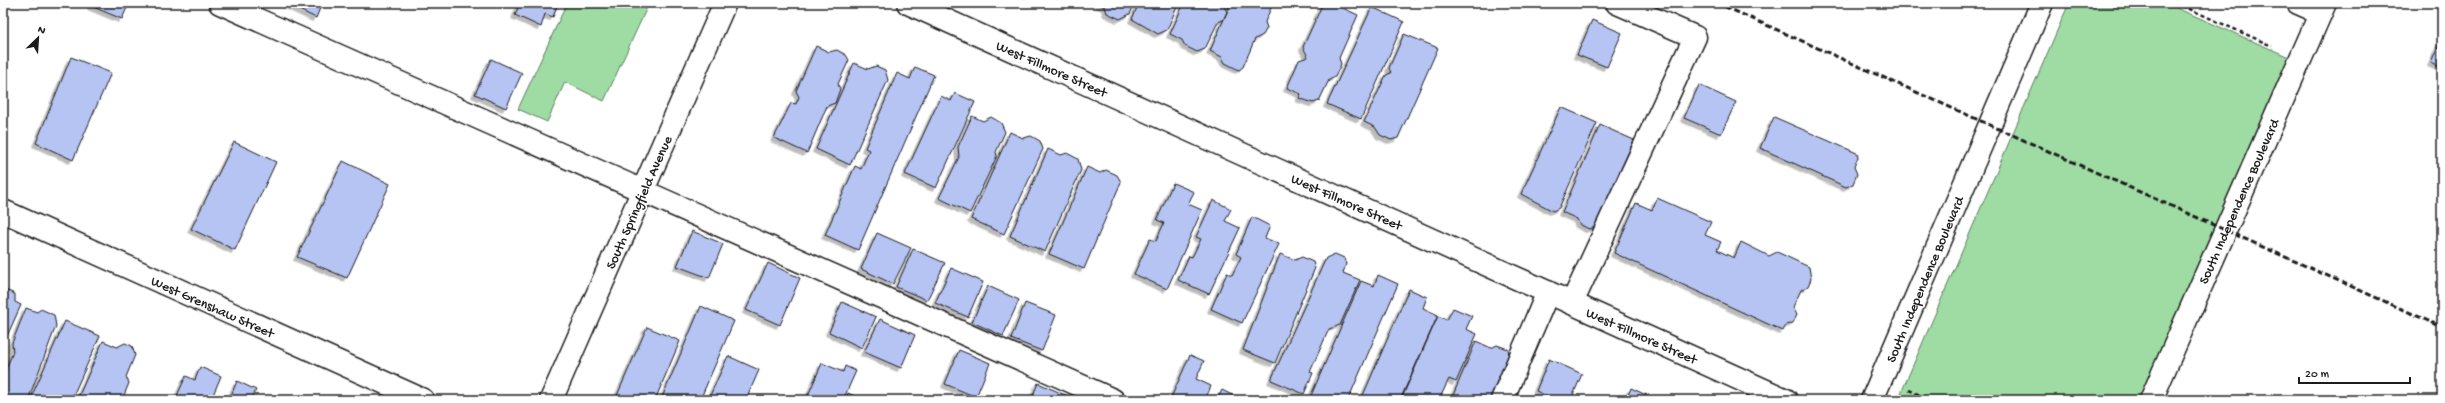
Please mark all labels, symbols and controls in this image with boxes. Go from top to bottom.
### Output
north arrow [18,18,58,58]
text: N [36,24,47,38]
street label: West Fillmore Street [993,38,1110,103]
street label: South Independence Boulevard [2196,115,2285,287]
street label: South Springfield Avenue [603,133,678,272]
street label: West Fillmore Street [1288,171,1405,236]
street label: South Independence Boulevard [1884,193,1970,366]
street label: West Grenshaw Street [148,273,277,344]
street label: West Fillmore Street [1583,305,1700,370]
scale bar [2299,359,2410,385]
text: 20 m [2305,368,2330,382]

